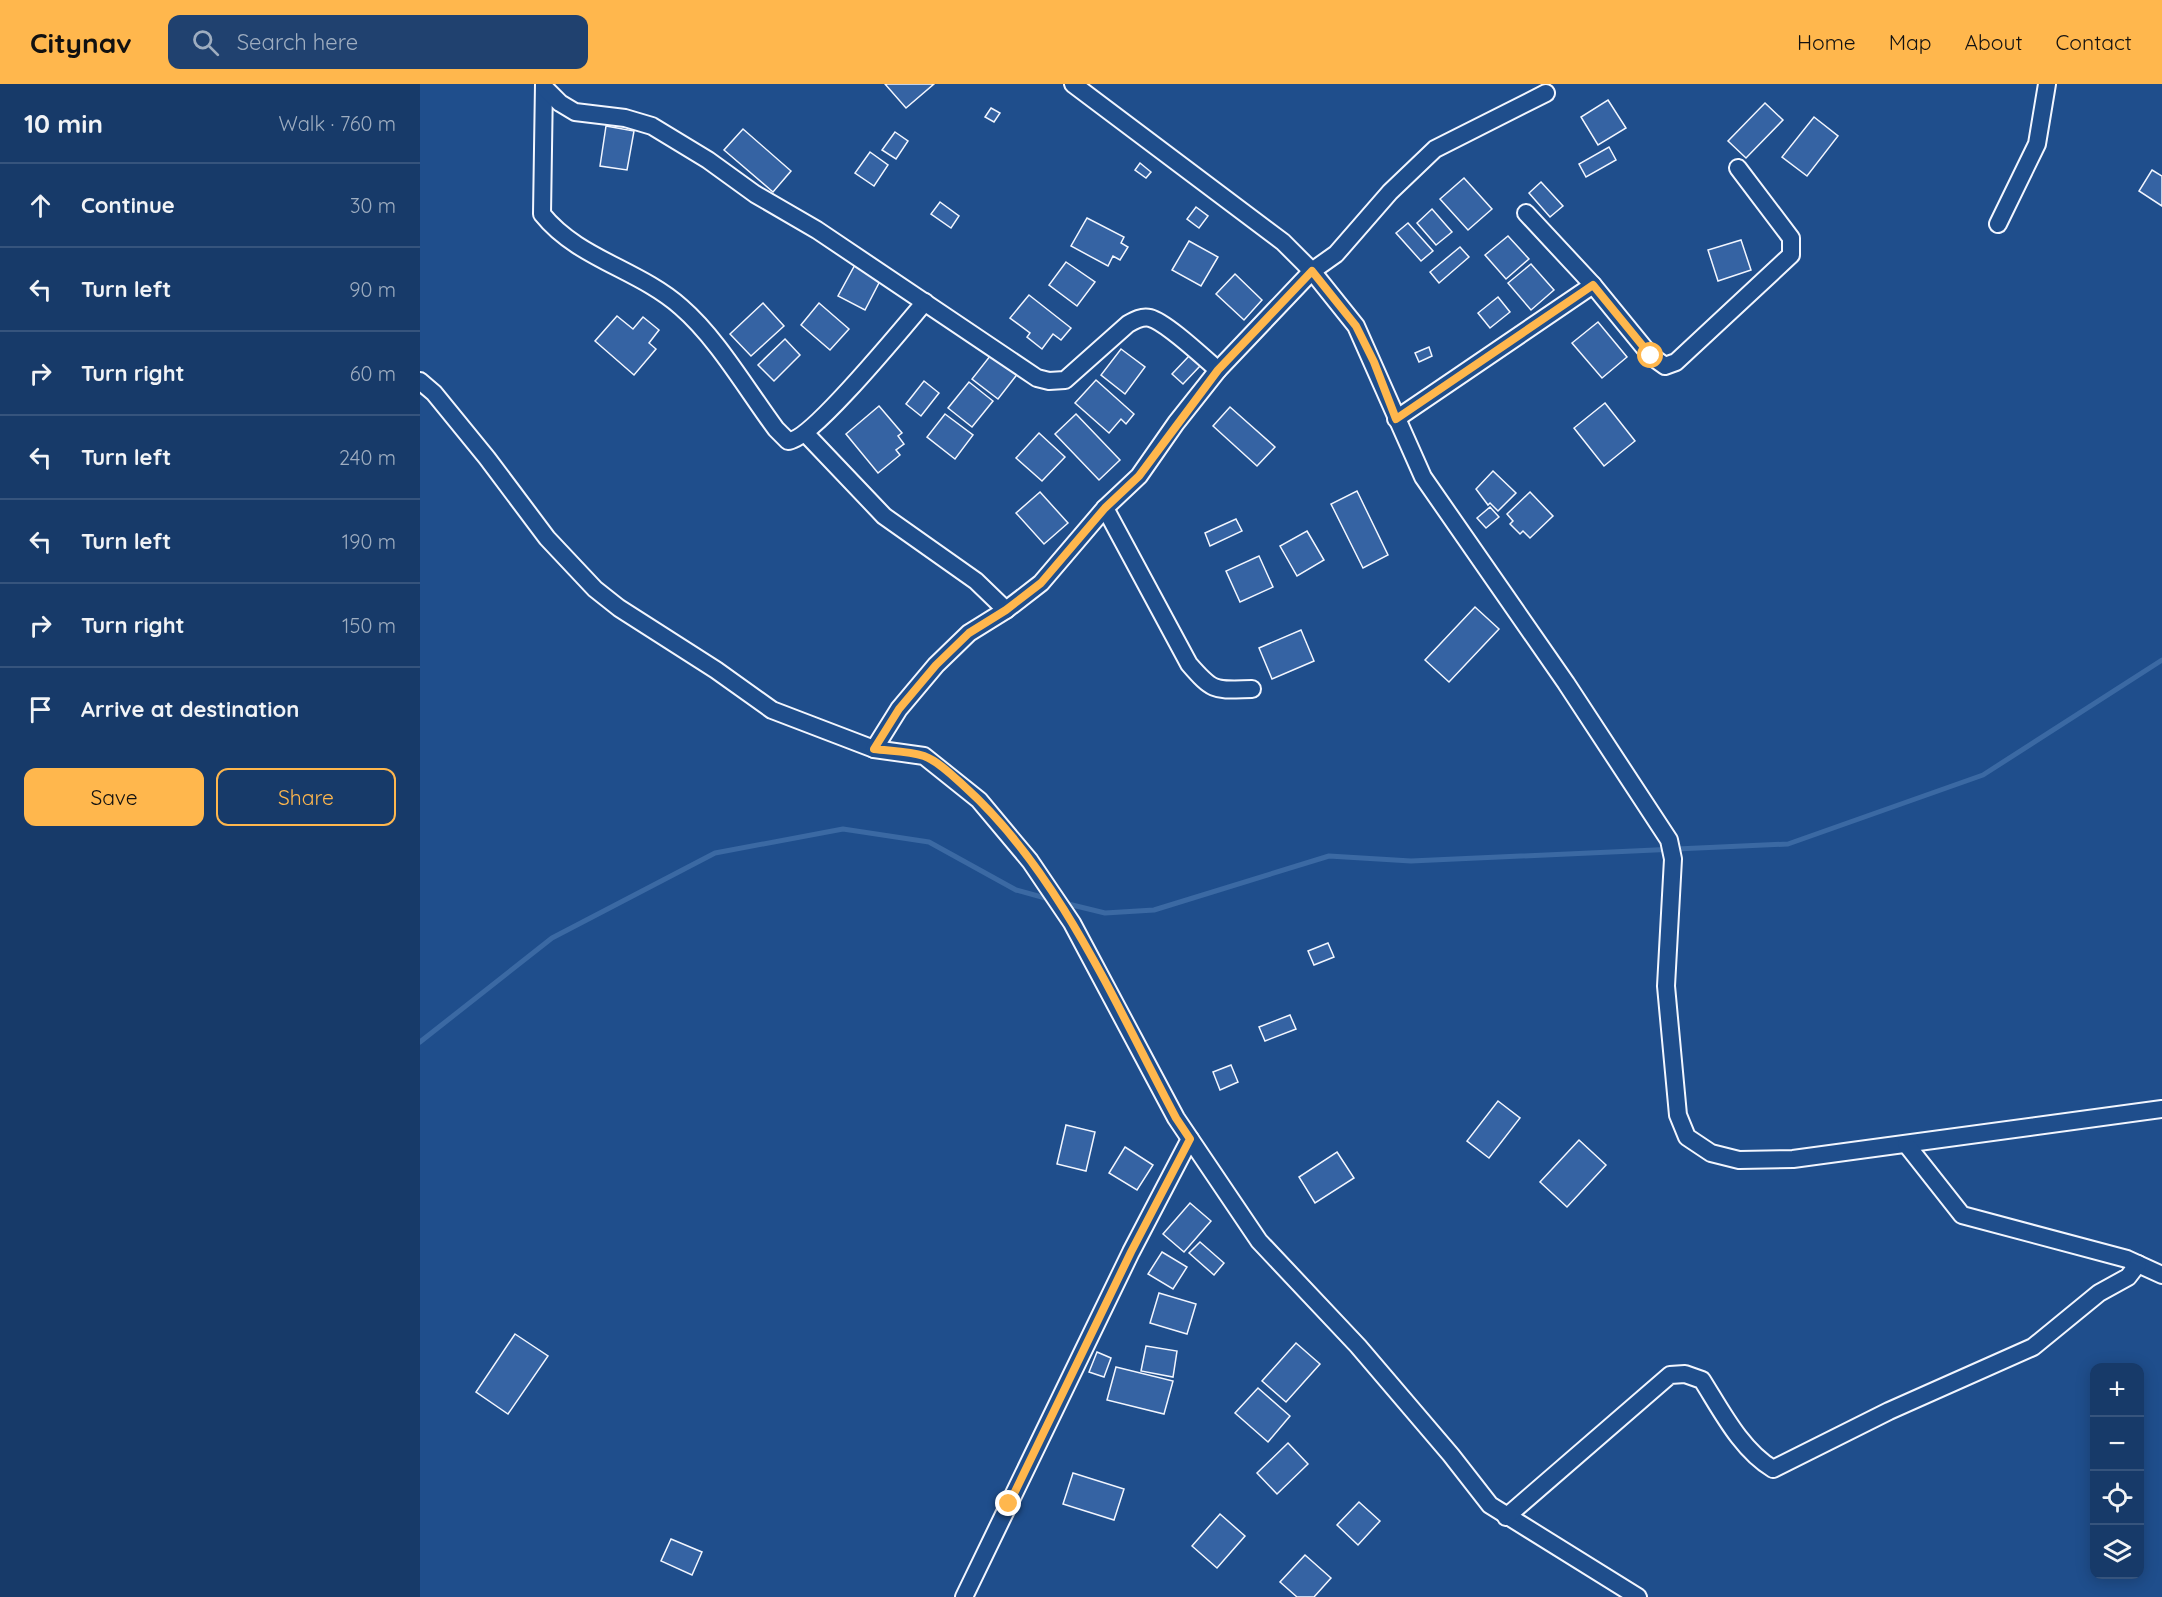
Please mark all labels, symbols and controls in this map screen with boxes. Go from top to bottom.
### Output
search box [168,15,588,69]
text: Citynav [30,25,132,60]
icon: search [189,26,222,59]
text: Search here [237,28,358,56]
text: Home [1797,29,1856,55]
text: Map [1889,29,1932,55]
text: About [1965,29,2023,55]
text: Contact [2056,29,2132,55]
text: 10 min [24,107,103,140]
text: Walk · 760 m [279,111,396,136]
icon: ahead [24,189,57,222]
text: Continue [81,191,175,219]
text: 30 m [350,193,396,218]
icon: left [24,273,57,306]
text: Turn left [81,275,171,303]
text: 90 m [349,277,396,302]
route start [1637,342,1663,368]
icon: right [24,357,57,390]
text: Turn right [81,359,185,387]
text: 60 m [350,361,396,386]
icon: left [24,441,57,474]
text: Turn left [81,443,171,471]
text: 240 m [339,445,396,470]
icon: left [24,525,57,558]
text: Turn left [81,527,171,555]
text: 190 m [342,529,396,554]
icon: right [24,609,57,642]
text: Turn right [81,611,185,639]
text: 150 m [342,613,396,638]
icon: arrive [24,693,57,726]
text: Arrive at destination [81,695,299,723]
button: Save [24,768,204,826]
button: Share [216,768,396,826]
map controls [2090,1363,2144,1579]
button: + [2090,1363,2144,1417]
button: − [2090,1417,2144,1471]
button: locate [2090,1471,2144,1525]
route end [995,1490,1021,1516]
button: layers [2090,1525,2144,1579]

